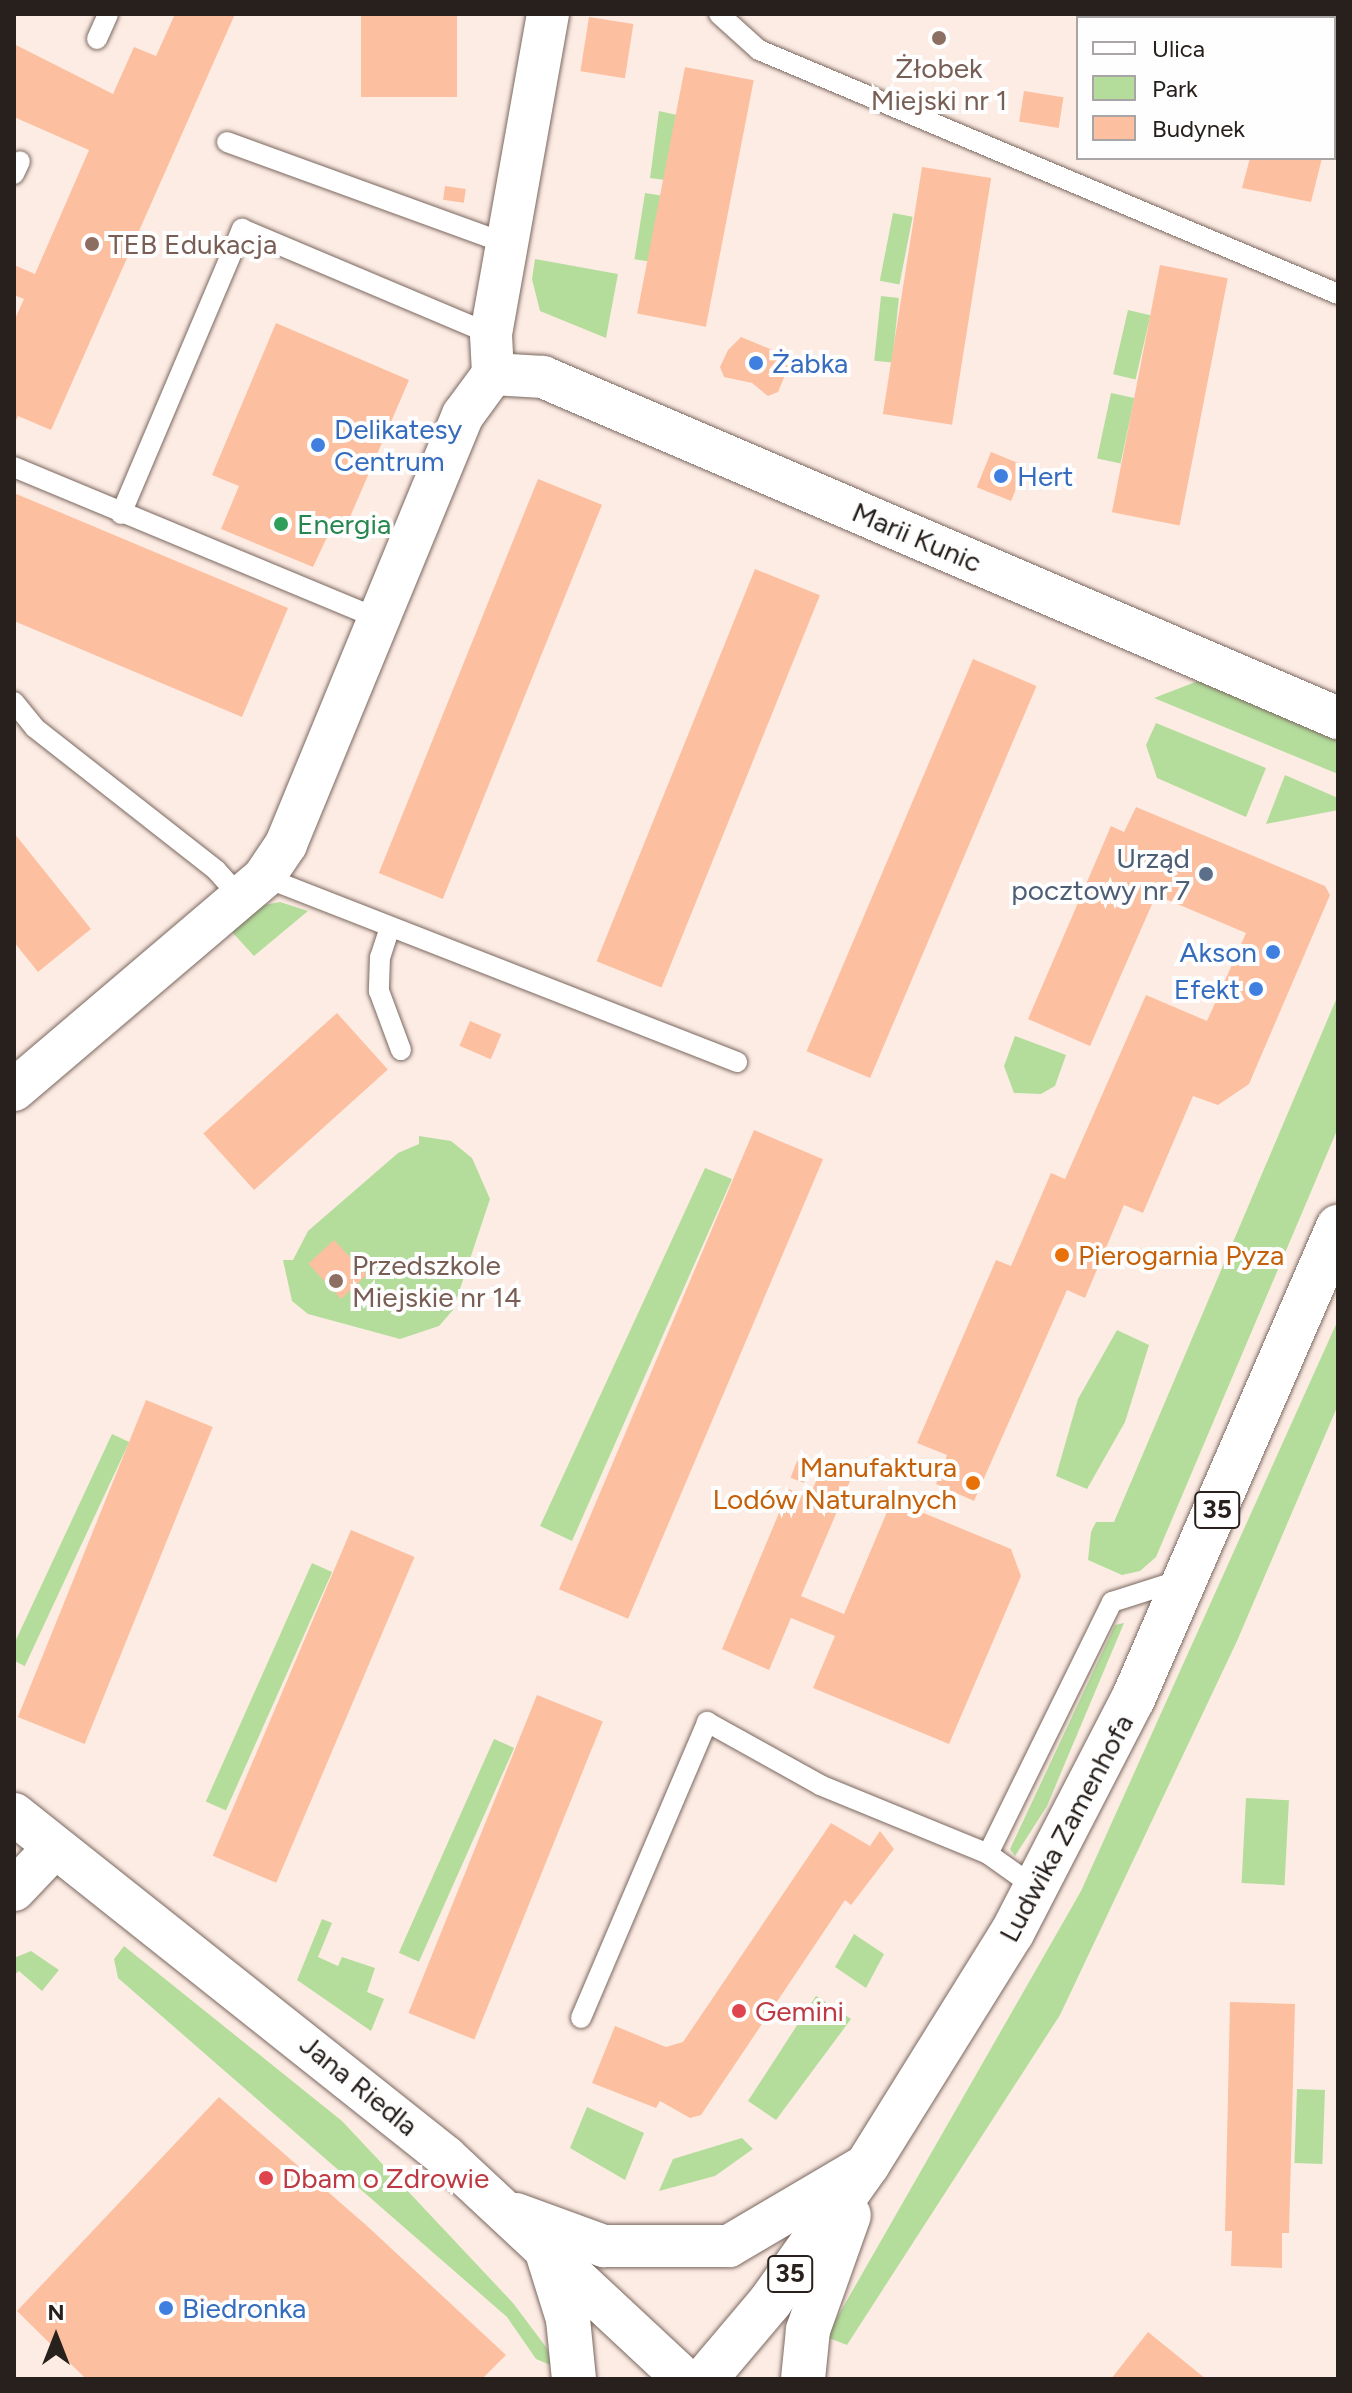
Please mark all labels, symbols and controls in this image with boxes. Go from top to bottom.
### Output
legend [1076,16,1336,160]
marker: Żłobek Miejski nr 1 [930,29,948,47]
text: Ulica [1152,34,1205,63]
place label: Żłobek Miejski nr 1 [871,51,1007,117]
text: Park [1152,74,1198,103]
text: Budynek [1152,114,1245,143]
place label: TEB Edukacja [108,227,277,261]
marker: TEB Edukacja [83,235,101,253]
place label: Żabka [772,346,848,380]
marker: Żabka [747,354,765,372]
place label: Delikatesy Centrum [334,412,462,478]
marker: Delikatesy Centrum [309,436,327,454]
place label: Hert [1017,459,1073,493]
marker: Hert [992,467,1010,485]
street label: Marii Kunic [847,495,987,579]
place label: Energia [297,507,391,541]
marker: Energia [272,515,290,533]
place label: Urząd pocztowy nr 7 [1011,841,1190,907]
marker: Urząd pocztowy nr 7 [1197,865,1215,883]
place label: Akson [1180,935,1257,969]
marker: Akson [1264,943,1282,961]
place label: Efekt [1174,972,1240,1006]
marker: Efekt [1247,980,1265,998]
place label: Pierogarnia Pyza [1078,1238,1284,1272]
marker: Pierogarnia Pyza [1053,1246,1071,1264]
place label: Przedszkole Miejskie nr 14 [352,1248,521,1314]
marker: Przedszkole Miejskie nr 14 [327,1272,345,1290]
place label: Manufaktura Lodów Naturalnych [712,1450,957,1516]
marker: Manufaktura Lodów Naturalnych [964,1474,982,1492]
road number: 35 [1193,1488,1241,1532]
street label: Ludwika Zamenhofa [992,1708,1140,1948]
place label: Gemini [755,1994,844,2028]
marker: Gemini [730,2002,748,2020]
street label: Jana Riedla [293,2027,425,2143]
place label: Dbam o Zdrowie [282,2161,489,2195]
marker: Dbam o Zdrowie [257,2169,275,2187]
road number: 35 [766,2252,814,2296]
place label: Biedronka [182,2291,306,2325]
north arrow [16,2297,96,2377]
text: N [47,2299,65,2326]
marker: Biedronka [157,2299,175,2317]

